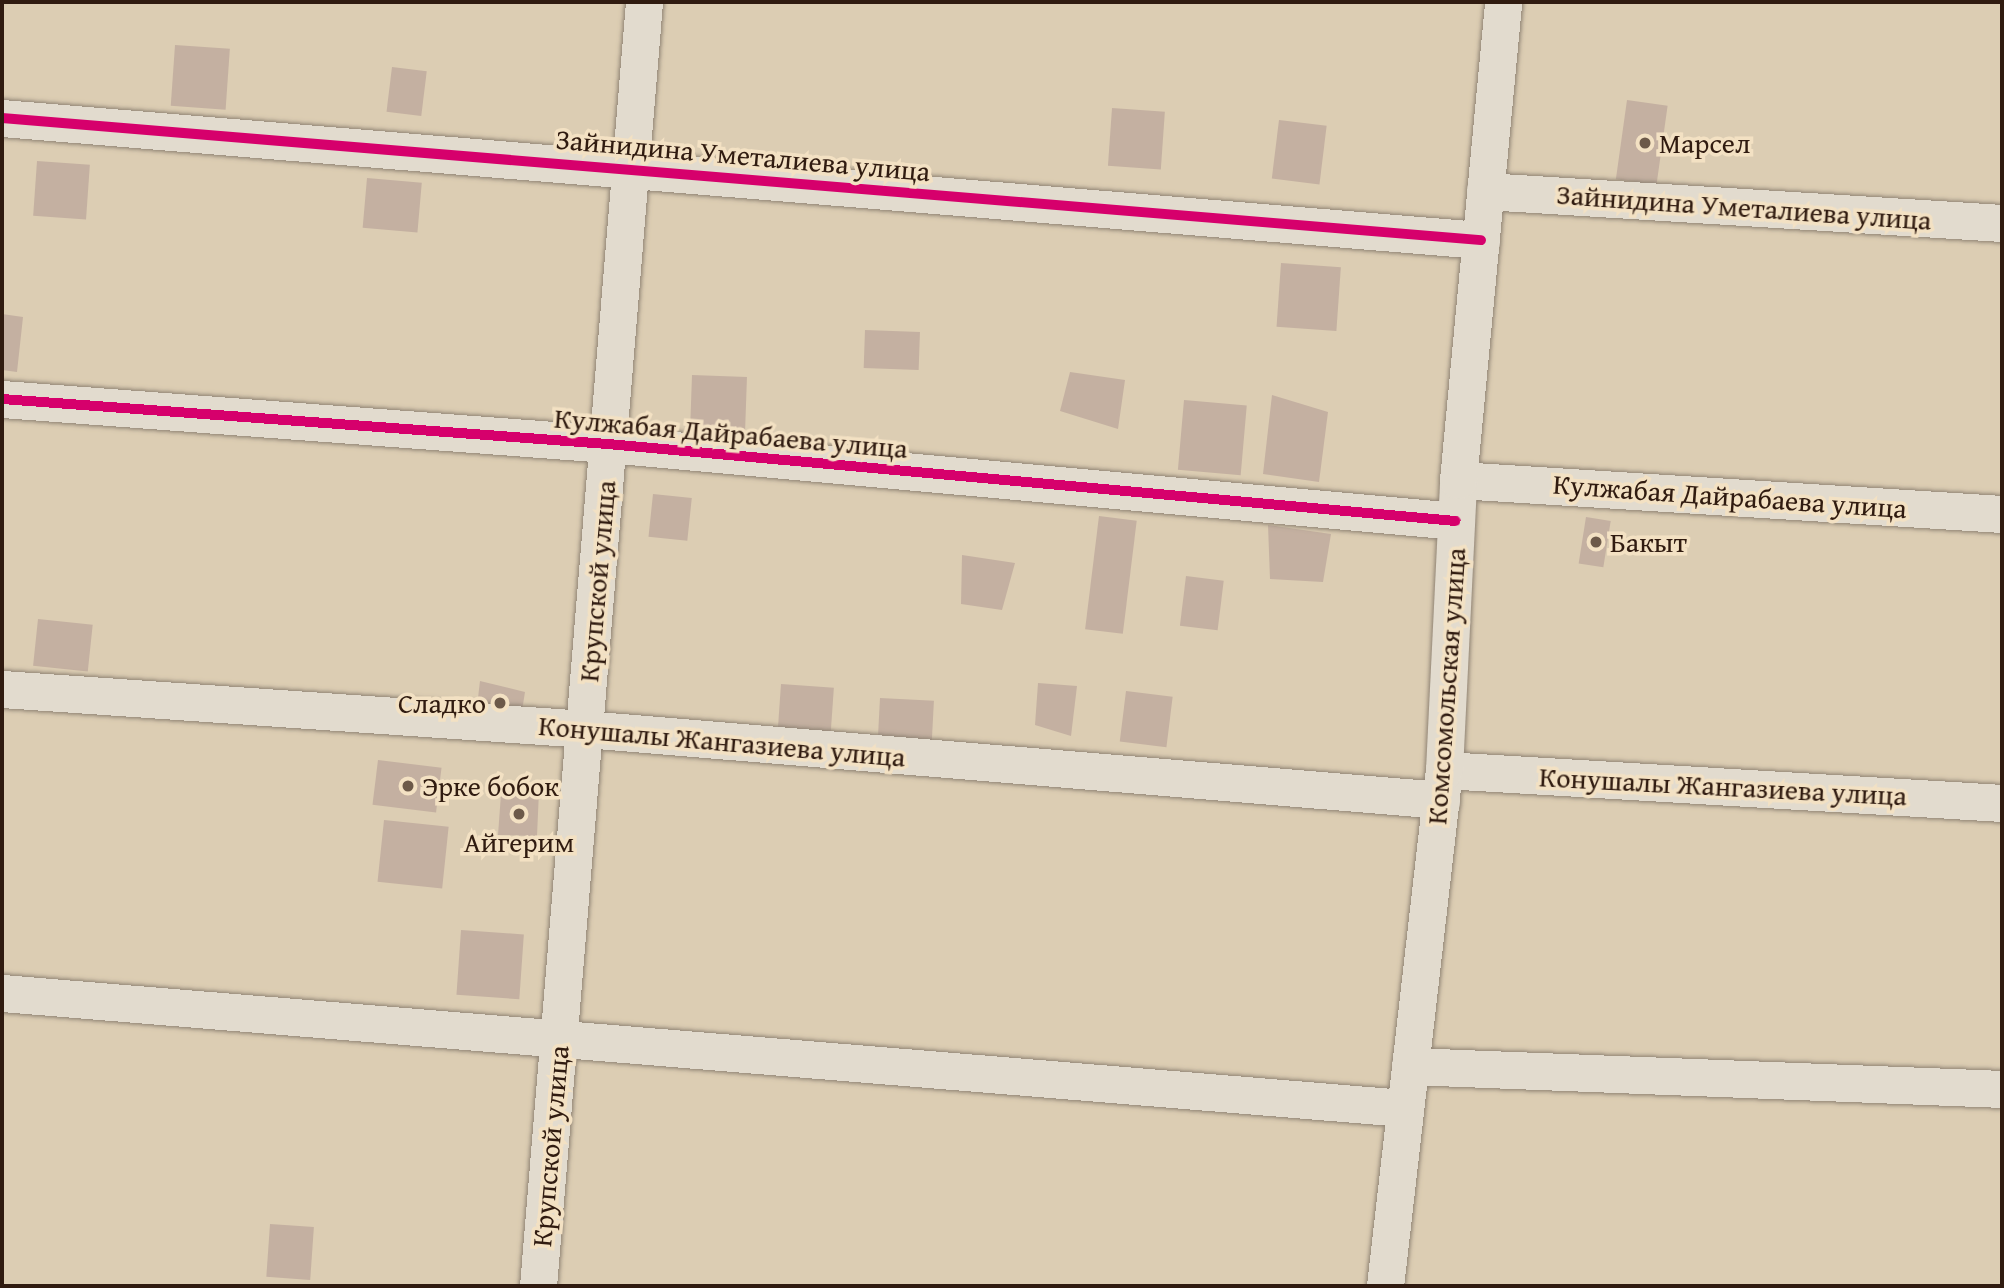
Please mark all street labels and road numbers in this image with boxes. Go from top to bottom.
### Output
street label: Зайнидина Уметалиева улица [554,122,932,188]
street label: Зайнидина Уметалиева улица [1555,177,1933,237]
street label: Кулжабая Дайрабаева улица [553,401,909,465]
street label: Кулжабая Дайрабаева улица [1552,467,1908,525]
street label: Крупской улица [571,479,623,683]
street label: Комсомольская улица [1420,546,1472,826]
street label: Конушалы Жангазиева улица [537,708,907,774]
street label: Конушалы Жангазиева улица [1538,760,1908,812]
street label: Крупской улица [524,1044,576,1248]

